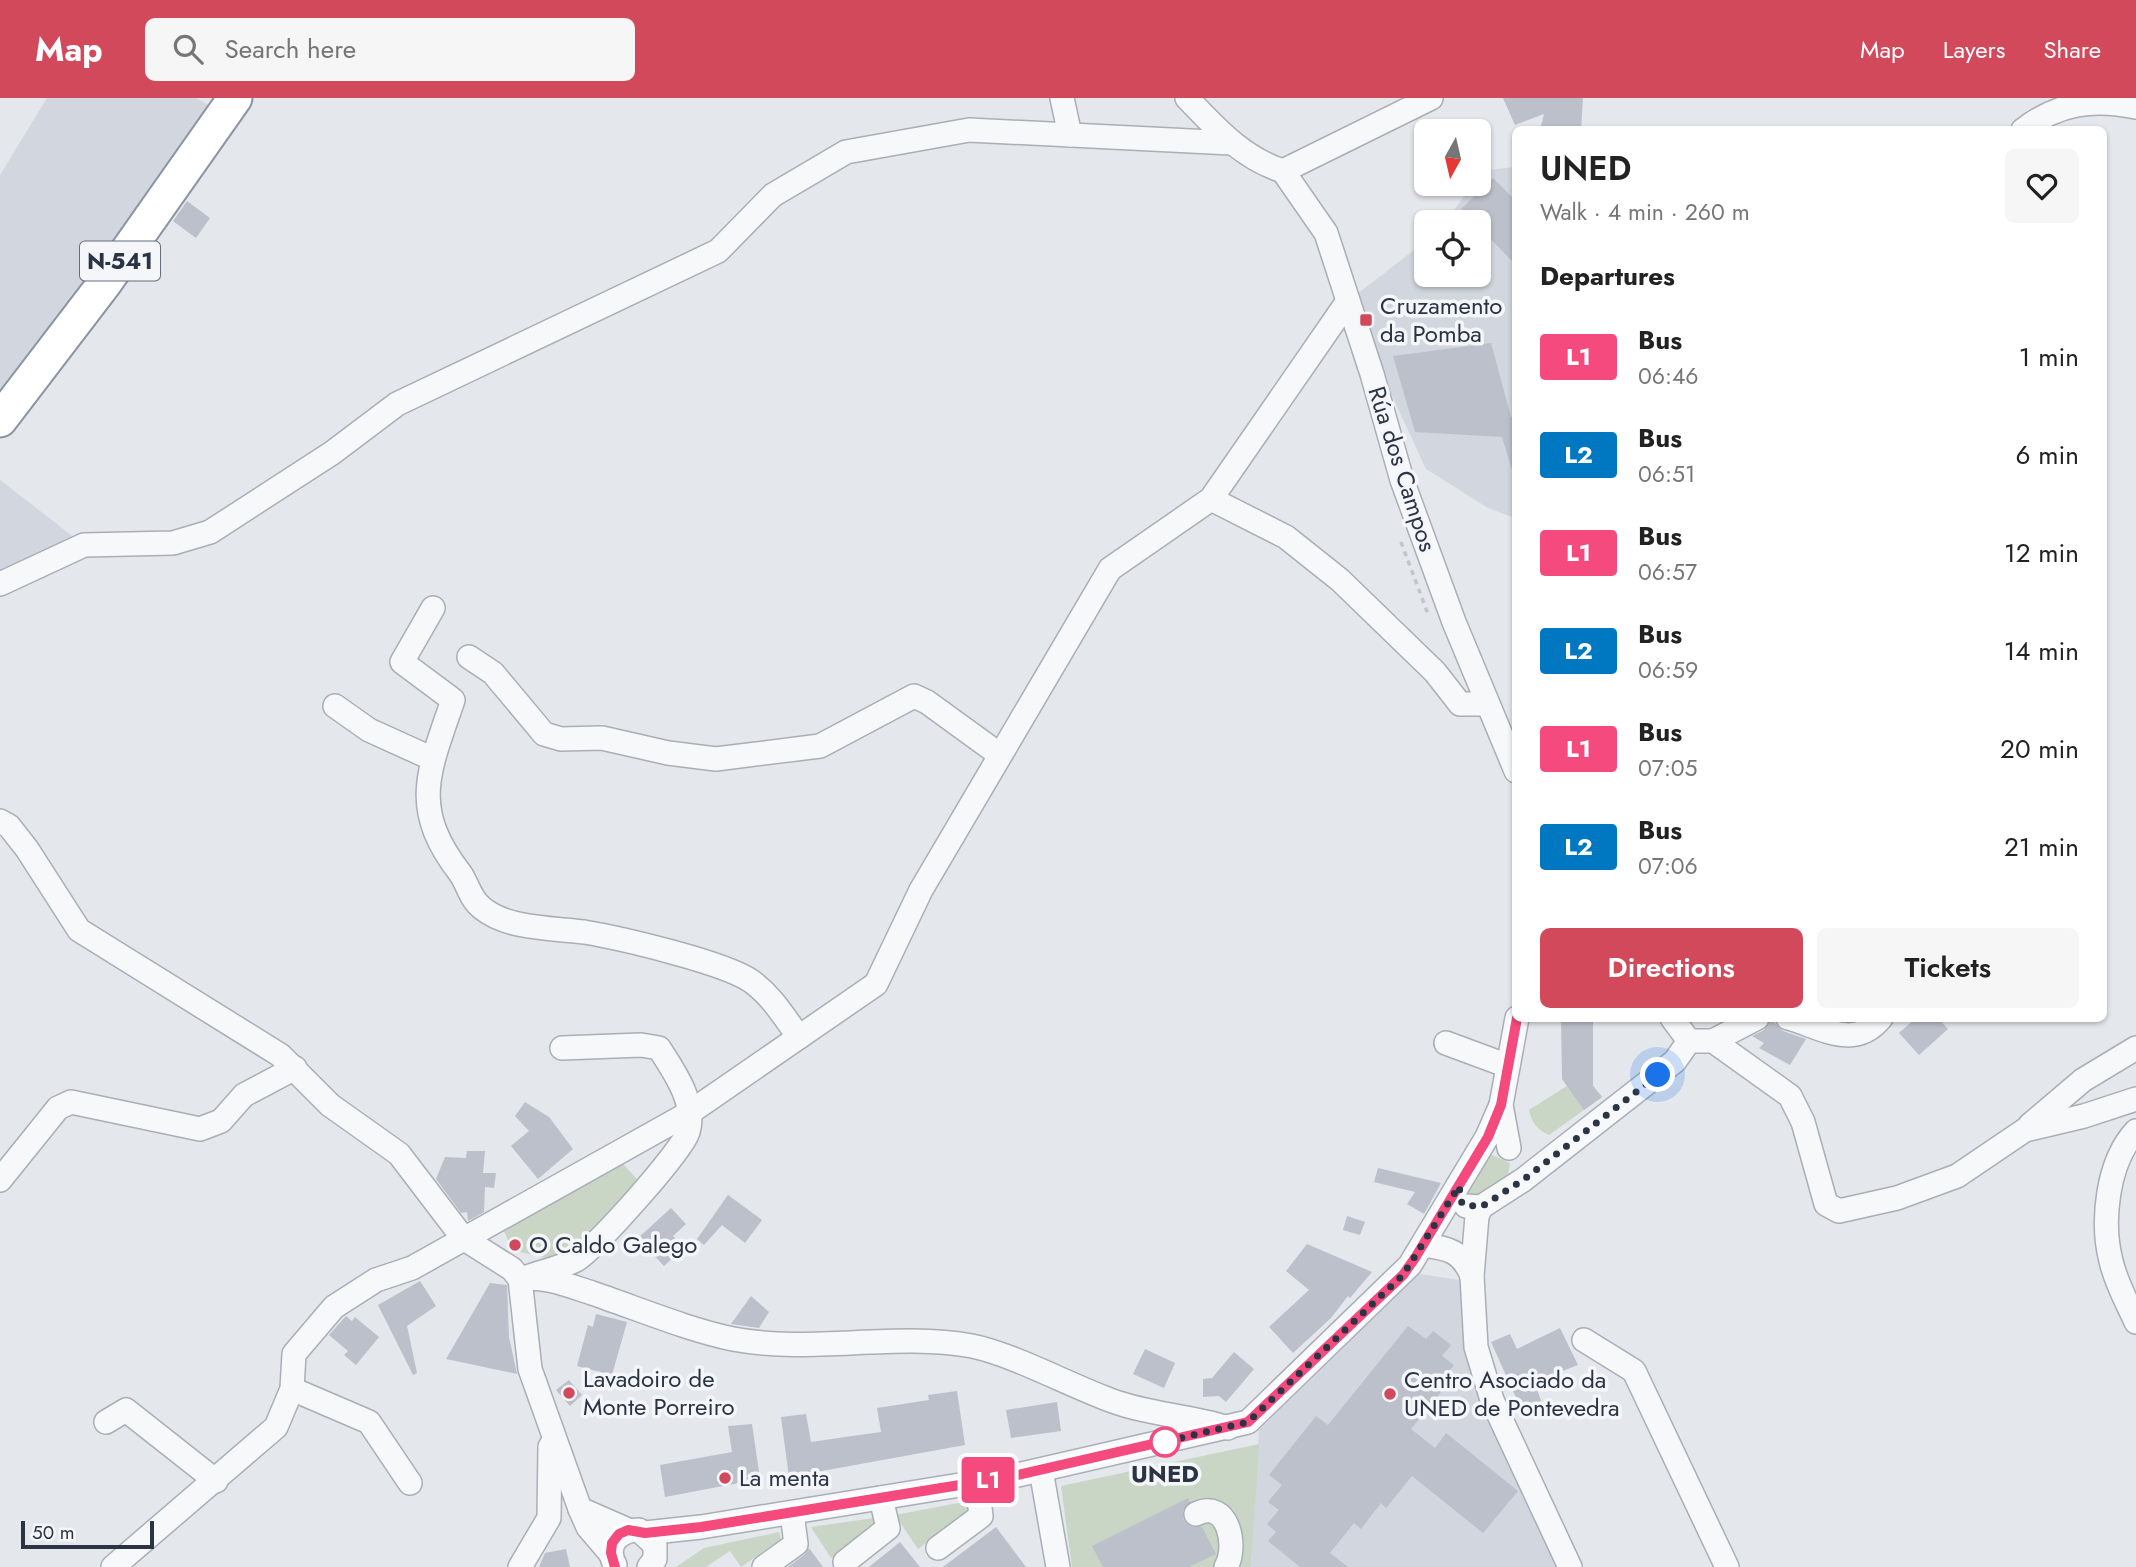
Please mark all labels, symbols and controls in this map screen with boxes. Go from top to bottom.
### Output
search box [145,18,635,81]
text: Map [35,26,103,73]
icon: search [169,30,207,68]
text: Search here [225,30,356,68]
text: Map [1860,32,1905,67]
text: Layers [1943,32,2005,67]
text: Share [2043,32,2101,67]
north arrow [1414,119,1491,196]
map controls [1414,119,1491,287]
text: UNED [1540,145,1631,192]
button: heart [2005,149,2079,223]
text: Walk · 4 min · 260 m [1540,195,1750,229]
button: locate [1414,210,1491,287]
road number: N-541 [80,242,160,280]
text: Departures [1540,257,1675,295]
place label: Cruzamento da Pomba [1380,288,1502,351]
marker: Cruzamento da Pomba [1358,312,1374,328]
text: Bus [1638,321,1682,359]
text: 1 min [2019,338,2079,376]
text: L1 [1566,339,1591,374]
text: 06:46 [1638,359,1699,393]
street label: Rúa dos Campos [1359,382,1446,556]
text: Bus [1638,419,1682,457]
text: 6 min [2016,436,2079,474]
text: L2 [1564,437,1593,472]
text: 06:51 [1638,457,1695,491]
text: Bus [1638,517,1682,555]
text: 12 min [2004,534,2079,572]
text: L1 [1566,535,1591,570]
text: 06:57 [1638,555,1697,589]
text: Bus [1638,615,1682,653]
text: 14 min [2004,632,2079,670]
text: L2 [1564,633,1593,668]
text: 06:59 [1638,653,1698,687]
text: Bus [1638,713,1682,751]
text: 20 min [2000,730,2079,768]
text: L1 [1566,731,1591,766]
text: 07:05 [1638,751,1698,785]
text: Bus [1638,811,1682,849]
text: 21 min [2004,828,2079,866]
text: L2 [1564,829,1593,864]
text: 07:06 [1638,849,1698,883]
button: Directions [1540,928,1803,1008]
button: Tickets [1817,928,2079,1008]
your location [1640,1057,1675,1092]
place label: O Caldo Galego [529,1227,697,1262]
marker: O Caldo Galego [507,1237,523,1253]
place label: Lavadoiro de Monte Porreiro [583,1361,735,1424]
place label: Centro Asociado da UNED de Pontevedra [1404,1362,1620,1425]
marker: Lavadoiro de Monte Porreiro [561,1385,577,1401]
marker: Centro Asociado da UNED de Pontevedra [1382,1386,1398,1402]
marker: UNED [1150,1427,1180,1457]
place label: UNED [1131,1456,1199,1491]
line badge: L1 [956,1457,1020,1503]
place label: La menta [739,1460,830,1495]
text: L1 [976,1462,1000,1497]
marker: La menta [717,1470,733,1486]
scale bar [21,1518,154,1550]
text: 50 m [32,1519,75,1546]

